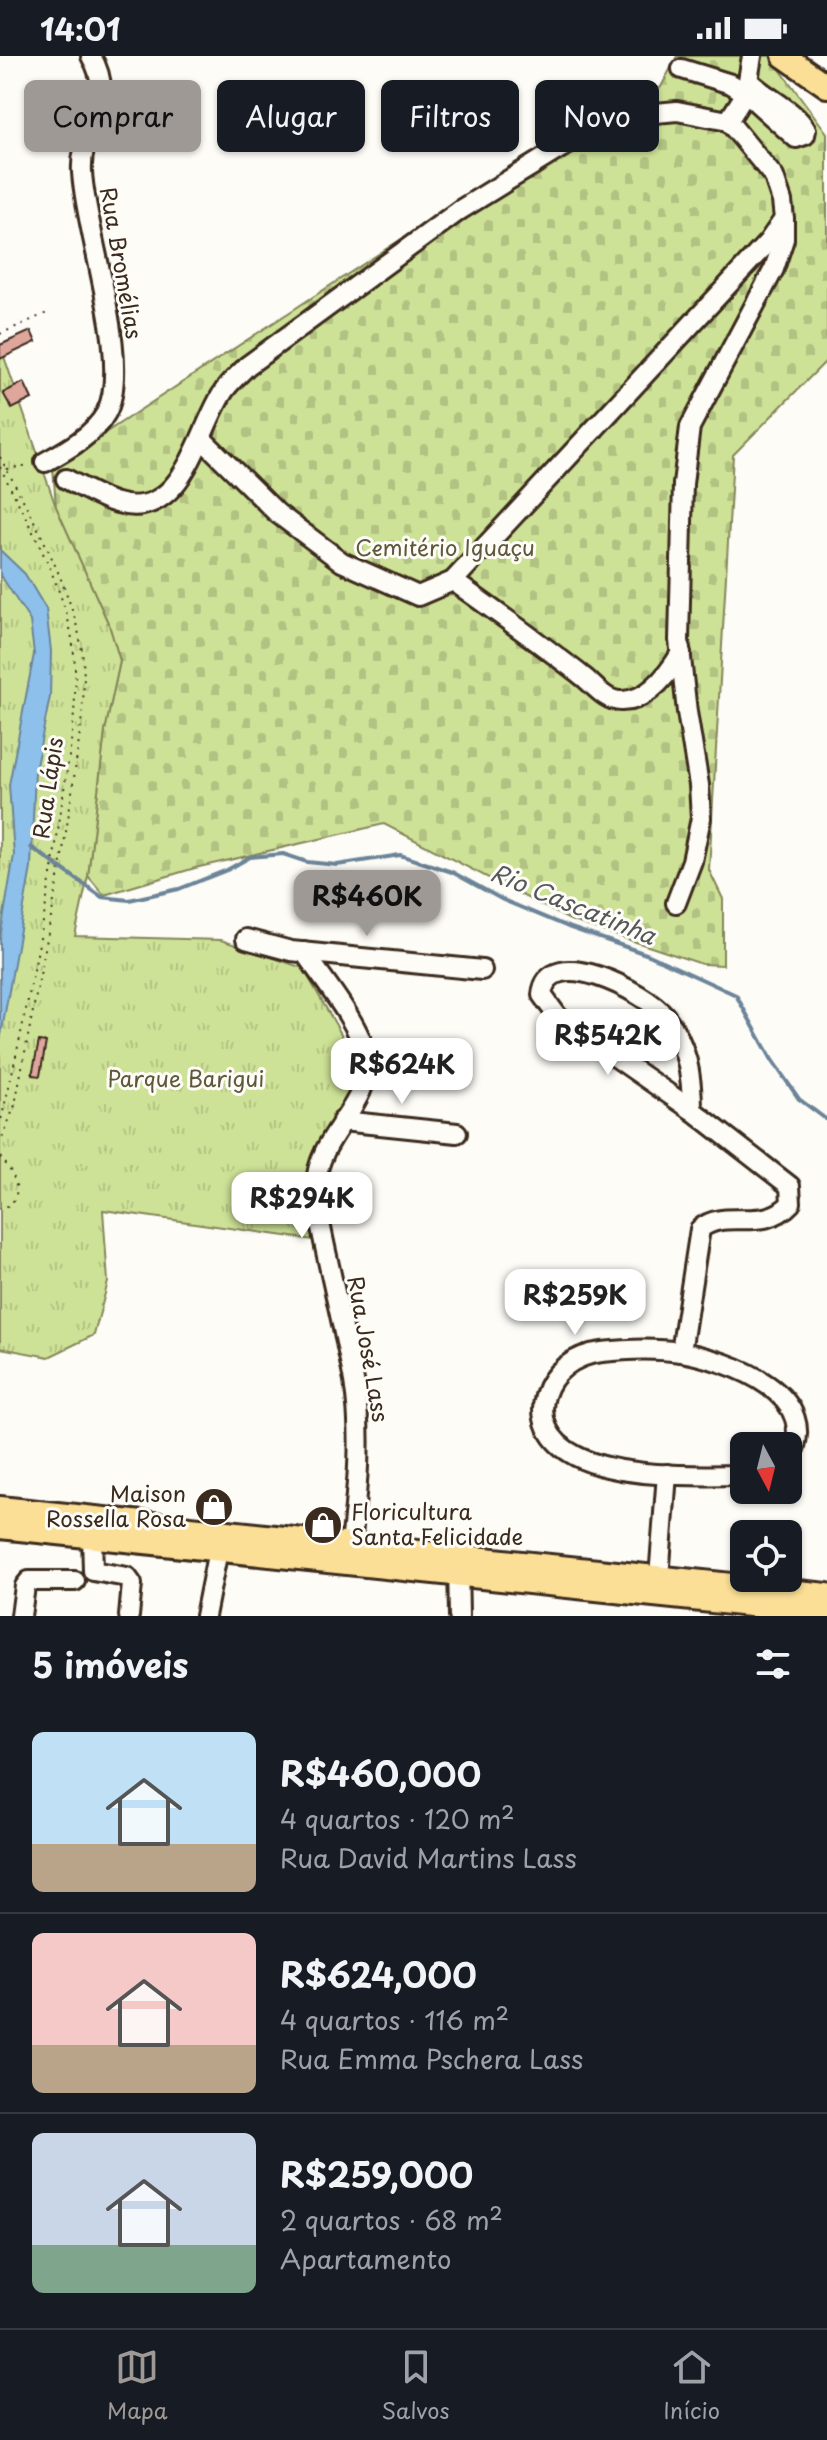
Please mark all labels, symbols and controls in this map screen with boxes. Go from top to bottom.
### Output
text: 14:01 [40,6,120,51]
chip: Comprar [24,80,201,152]
chip: Alugar [217,80,365,152]
chip: Filtros [381,80,519,152]
chip: Novo [535,80,659,152]
street label: Rua Bromélias [93,184,152,341]
park label: Cemitério Iguaçu [355,530,535,563]
street label: Rua Lápis [23,735,70,841]
water label: Rio Cascatinha [486,854,663,953]
pin: R$460K [302,870,432,938]
text: R$460K [312,876,422,915]
pin: R$542K [543,1009,673,1077]
text: R$542K [554,1015,662,1054]
pin: R$624K [337,1038,467,1106]
text: R$624K [349,1044,455,1083]
park label: Parque Barigui [108,1061,264,1094]
pin: R$294K [237,1172,367,1240]
text: R$294K [249,1178,355,1217]
pin: R$259K [510,1269,640,1337]
street label: Rua José Lass [340,1273,399,1424]
text: R$259K [523,1275,627,1314]
north arrow [730,1432,802,1504]
map controls [730,1432,802,1592]
place label: Maison Rossella Rosa [46,1476,186,1534]
shop icon: Maison Rossella Rosa [193,1486,235,1528]
place label: Floricultura Santa Felicidade [351,1494,523,1552]
shop icon: Floricultura Santa Felicidade [302,1504,344,1546]
button: locate [730,1520,802,1592]
text: 5 imóveis [32,1638,188,1690]
icon: filters [751,1642,795,1686]
text: R$460,000 [280,1747,481,1799]
icon: home [96,1764,192,1860]
text: 4 quartos · 120 m² [280,1799,515,1838]
text: Rua David Martins Lass [280,1838,577,1877]
text: R$624,000 [280,1948,477,2000]
icon: home [96,1965,192,2061]
text: 4 quartos · 116 m² [280,2000,509,2039]
text: Rua Emma Pschera Lass [280,2039,583,2078]
text: R$259,000 [280,2148,473,2200]
icon: home [96,2165,192,2261]
text: 2 quartos · 68 m² [280,2200,503,2239]
text: Apartamento [280,2239,451,2278]
tab: Mapa [107,2345,168,2426]
tab: Salvos [382,2345,449,2426]
tab: Início [663,2345,720,2426]

